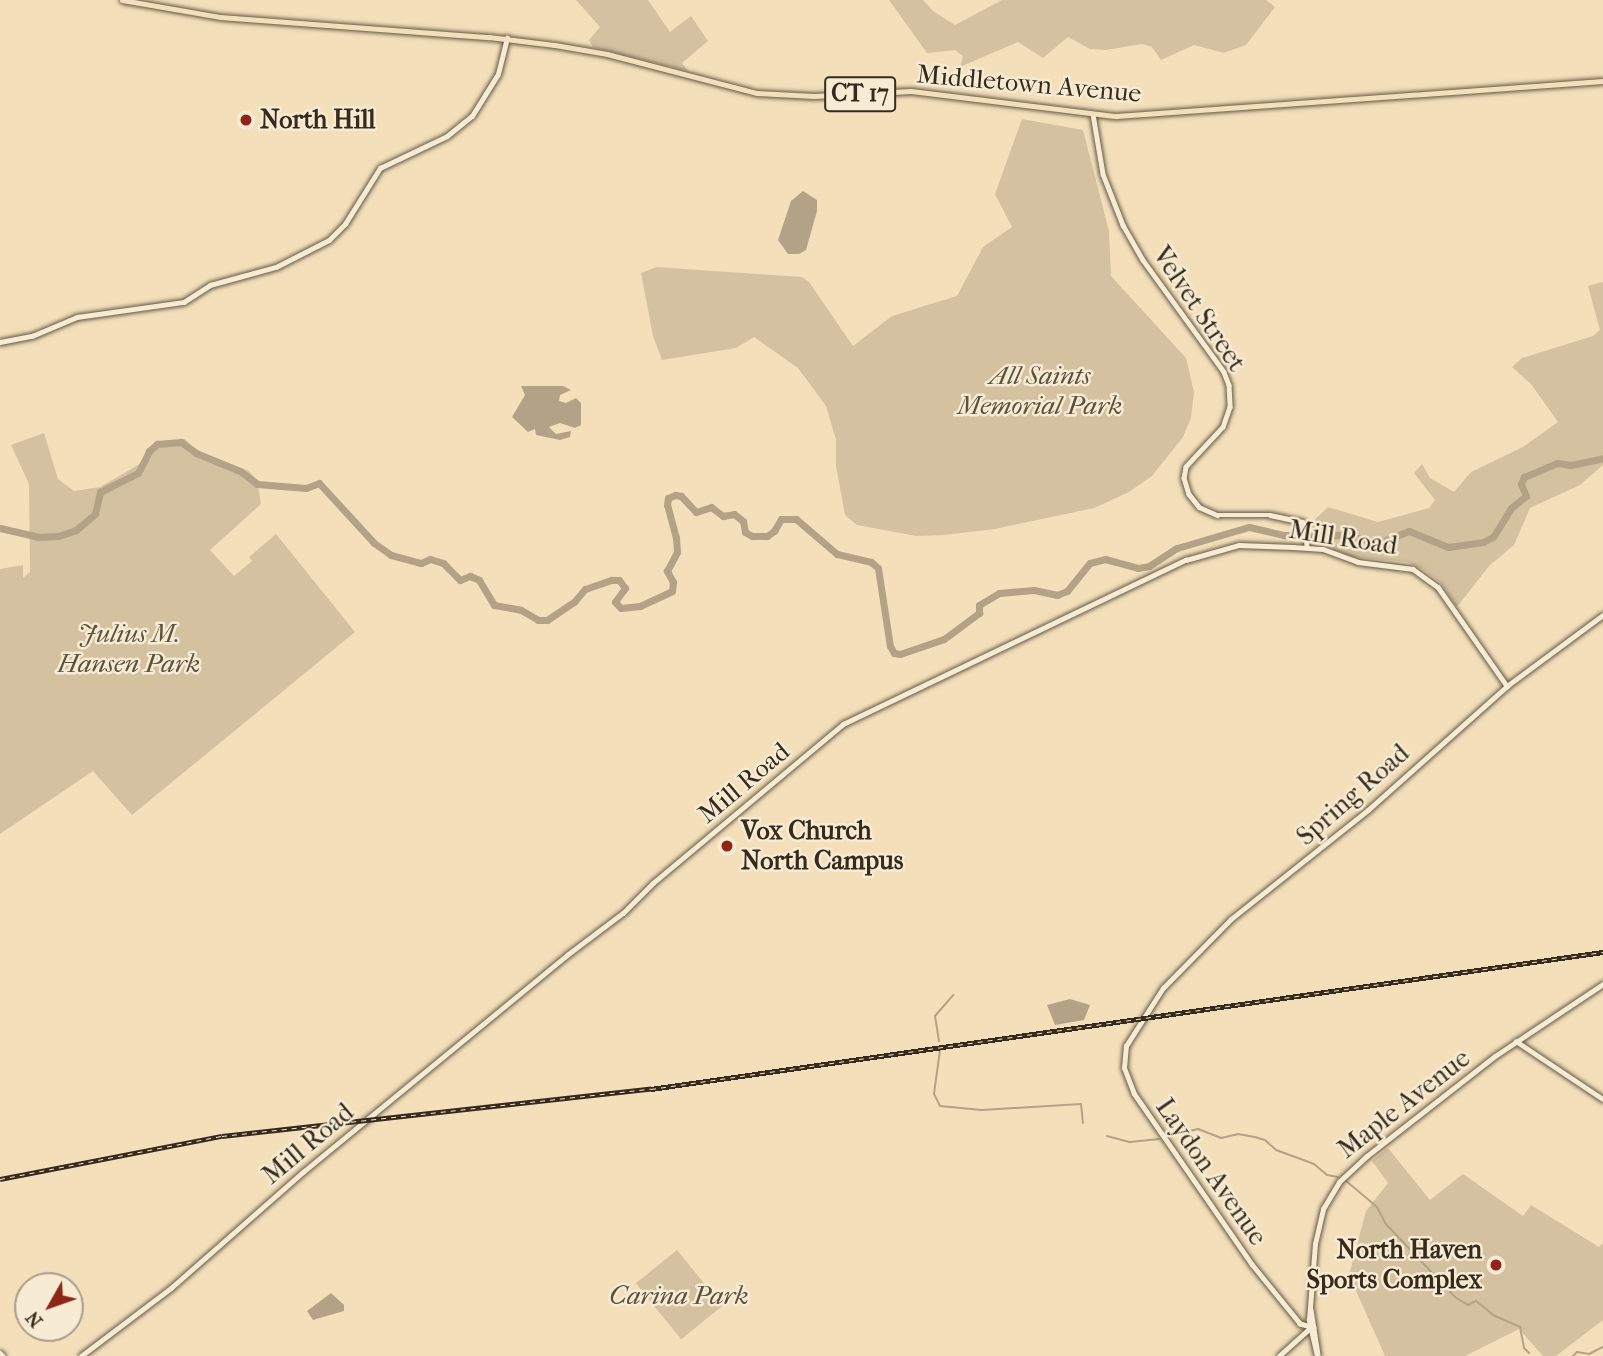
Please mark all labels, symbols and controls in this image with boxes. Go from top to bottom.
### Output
street label: Middletown Avenue [915,59,1143,109]
road number: CT 17 [823,74,897,114]
place label: North Hill [260,104,376,136]
marker: North Hill [238,112,254,128]
street label: Velvet Street [1146,241,1252,377]
park label: All Saints Memorial Park [958,360,1122,422]
street label: Mill Road [1287,514,1399,562]
park label: Julius M. Hansen Park [58,618,200,680]
street label: Mill Road [692,736,796,830]
street label: Spring Road [1290,738,1416,852]
place label: Vox Church North Campus [741,815,903,876]
marker: Vox Church North Campus [719,838,735,854]
street label: Maple Avenue [1332,1043,1476,1165]
street label: Laydon Avenue [1149,1093,1273,1251]
street label: Mill Road [256,1097,360,1191]
place label: North Haven Sports Complex [1307,1234,1482,1296]
marker: North Haven Sports Complex [1488,1257,1504,1273]
north arrow [14,1272,84,1342]
park label: Carina Park [609,1280,749,1312]
text: N [21,1307,48,1332]

